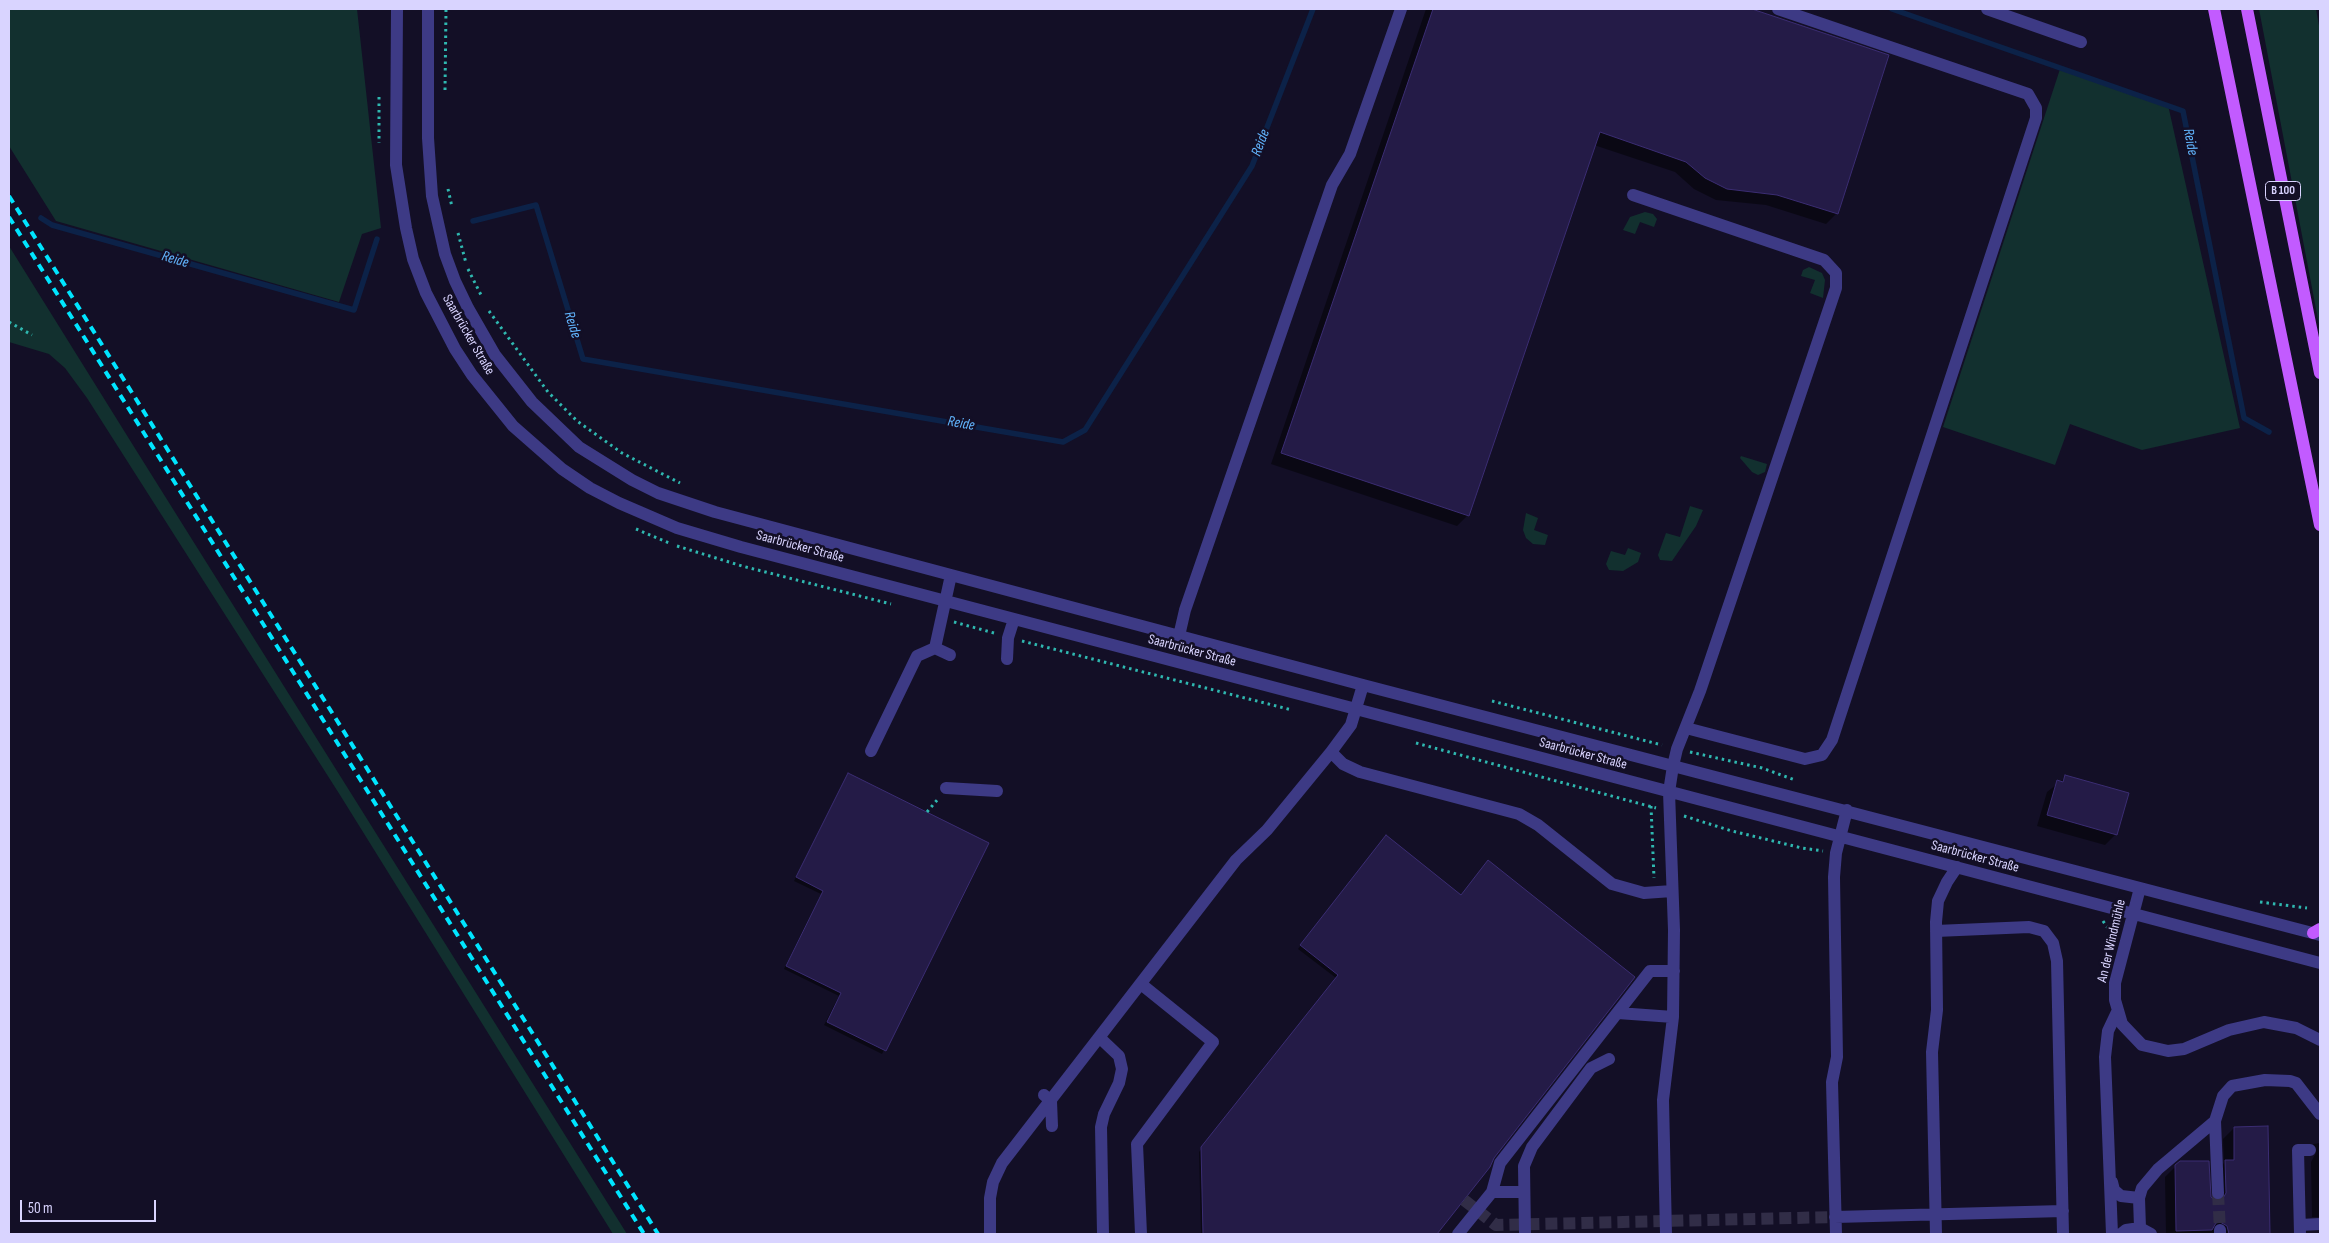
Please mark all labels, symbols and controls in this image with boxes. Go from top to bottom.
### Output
water label: Reide [1248,127,1274,159]
water label: Reide [2179,127,2201,157]
road number: B 100 [2266,182,2300,200]
water label: Reide [159,248,191,272]
street label: Saarbrücker Straße [438,292,498,378]
water label: Reide [559,309,585,341]
water label: Reide [946,413,976,435]
street label: Saarbrücker Straße [754,527,846,567]
street label: Saarbrücker Straße [1146,631,1238,671]
street label: Saarbrücker Straße [1537,734,1629,774]
street label: Saarbrücker Straße [1929,837,2021,877]
street label: An der Windmühle [2094,898,2130,984]
scale bar [22,1190,159,1222]
text: 50 m [28,1199,53,1218]

